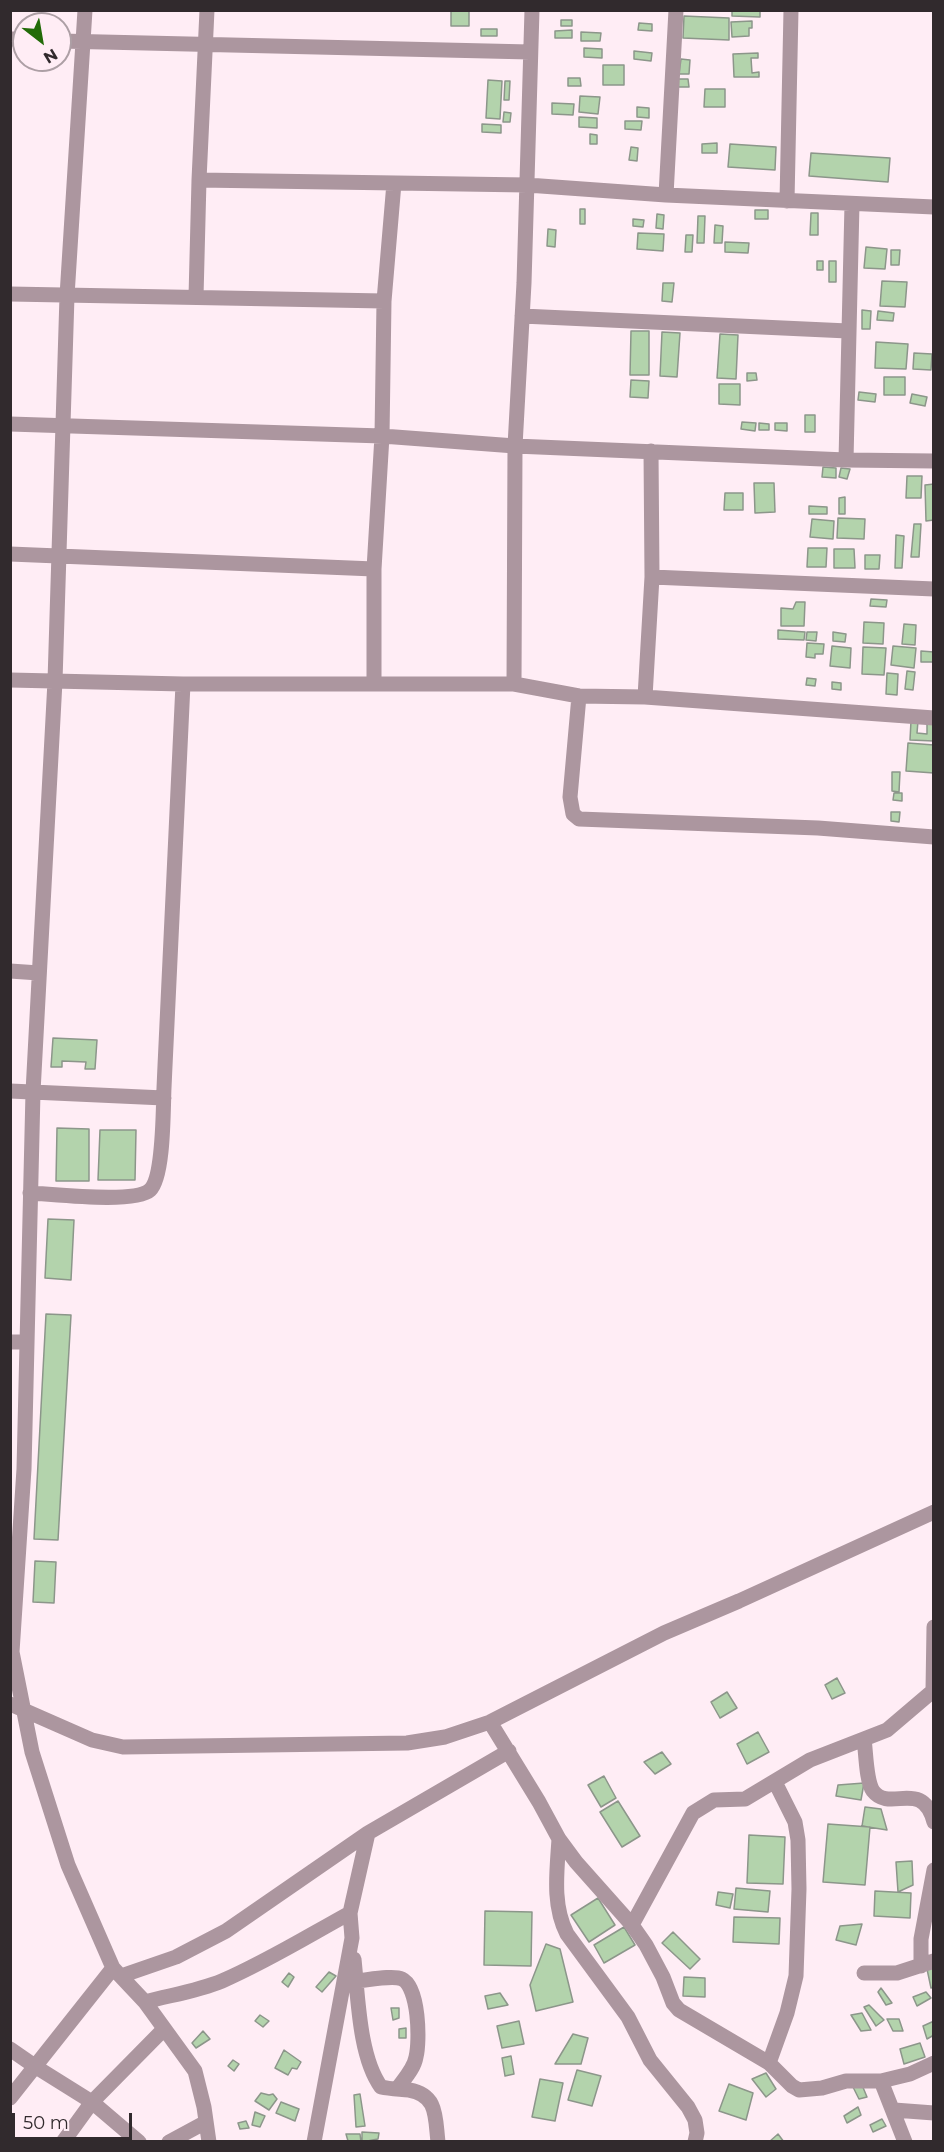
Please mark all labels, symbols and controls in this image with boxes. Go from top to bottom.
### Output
north arrow [12,12,72,72]
text: N [40,45,61,68]
scale bar [15,2101,135,2139]
text: 50 m [23,2112,69,2134]

